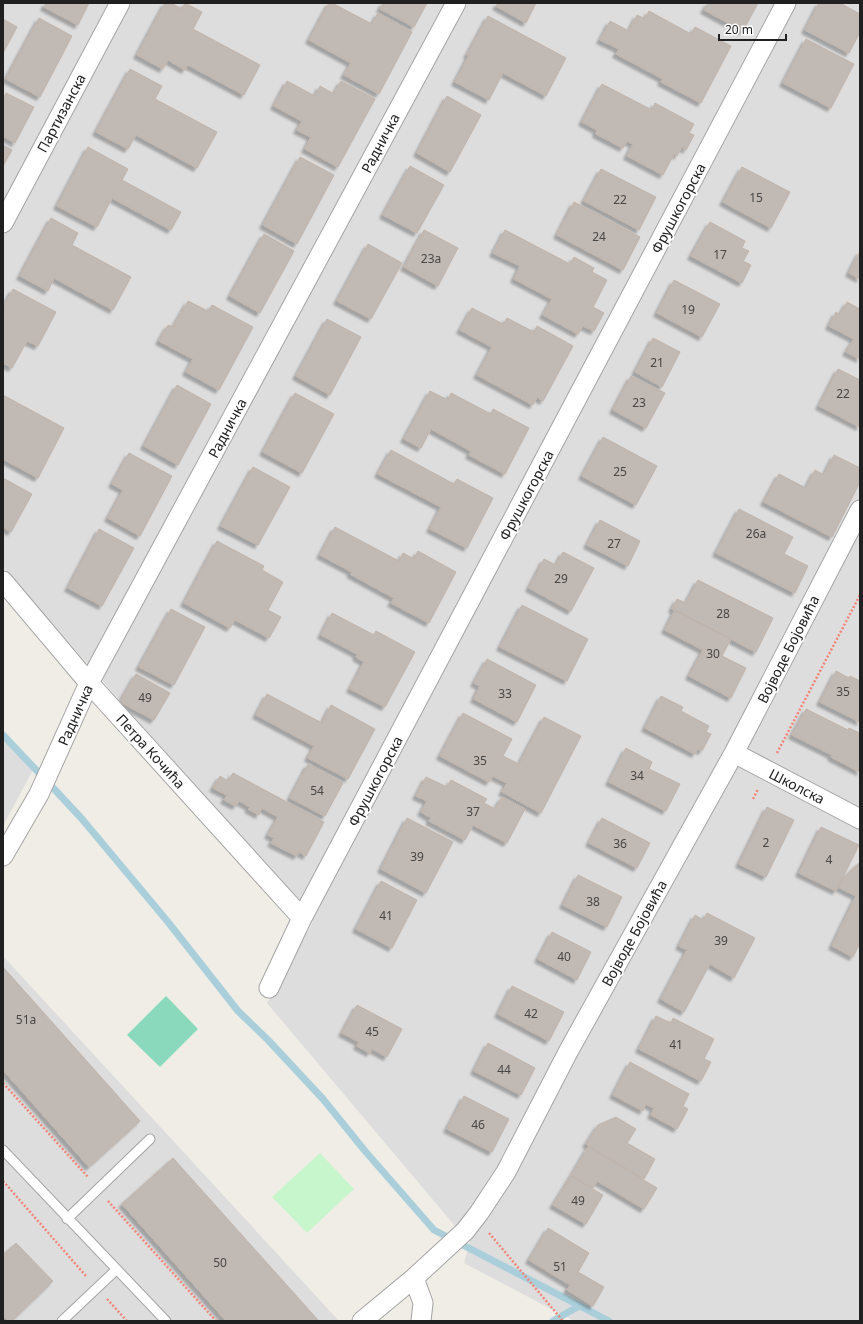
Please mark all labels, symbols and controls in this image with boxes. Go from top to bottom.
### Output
scale bar [719,16,786,42]
text: 20 m [725,21,753,38]
street label: Партизанска [32,70,90,156]
street label: Радничка [356,110,404,176]
street label: Фрушкогорска [646,160,710,256]
house number: 15 [749,189,763,206]
house number: 22 [613,191,627,208]
house number: 24 [592,228,606,245]
house number: 17 [713,246,727,263]
house number: 23a [421,250,441,267]
house number: 19 [681,301,695,318]
house number: 21 [650,354,664,371]
house number: 22 [836,385,850,402]
house number: 23 [632,394,646,411]
street label: Радничка [203,395,251,461]
street label: Фрушкогорска [494,447,558,543]
house number: 25 [613,463,627,480]
house number: 26a [746,525,766,542]
house number: 27 [607,535,621,552]
house number: 29 [554,570,568,587]
street label: Војводе Бојовића [753,592,823,706]
house number: 28 [716,605,730,622]
house number: 30 [706,645,720,662]
street label: Радничка [53,681,97,749]
house number: 35 [836,683,850,700]
house number: 33 [498,685,512,702]
house number: 49 [138,689,152,706]
street label: Петра Кочића [112,710,190,792]
street label: Фрушкогорска [343,733,407,829]
house number: 35 [473,752,487,769]
street label: Школска [766,764,828,808]
house number: 34 [630,767,644,784]
house number: 54 [310,782,324,799]
house number: 37 [466,803,480,820]
house number: 2 [763,834,770,851]
house number: 36 [613,835,627,852]
house number: 39 [410,848,424,865]
house number: 4 [826,851,833,868]
street label: Војводе Бојовића [597,876,671,990]
house number: 38 [586,893,600,910]
house number: 41 [379,907,393,924]
house number: 39 [714,932,728,949]
house number: 40 [557,948,571,965]
house number: 42 [524,1005,538,1022]
house number: 51a [16,1011,36,1028]
house number: 45 [365,1023,379,1040]
house number: 41 [669,1036,683,1053]
house number: 44 [497,1061,511,1078]
house number: 46 [471,1116,485,1133]
house number: 49 [571,1192,585,1209]
house number: 50 [213,1254,227,1271]
house number: 51 [553,1258,567,1275]

